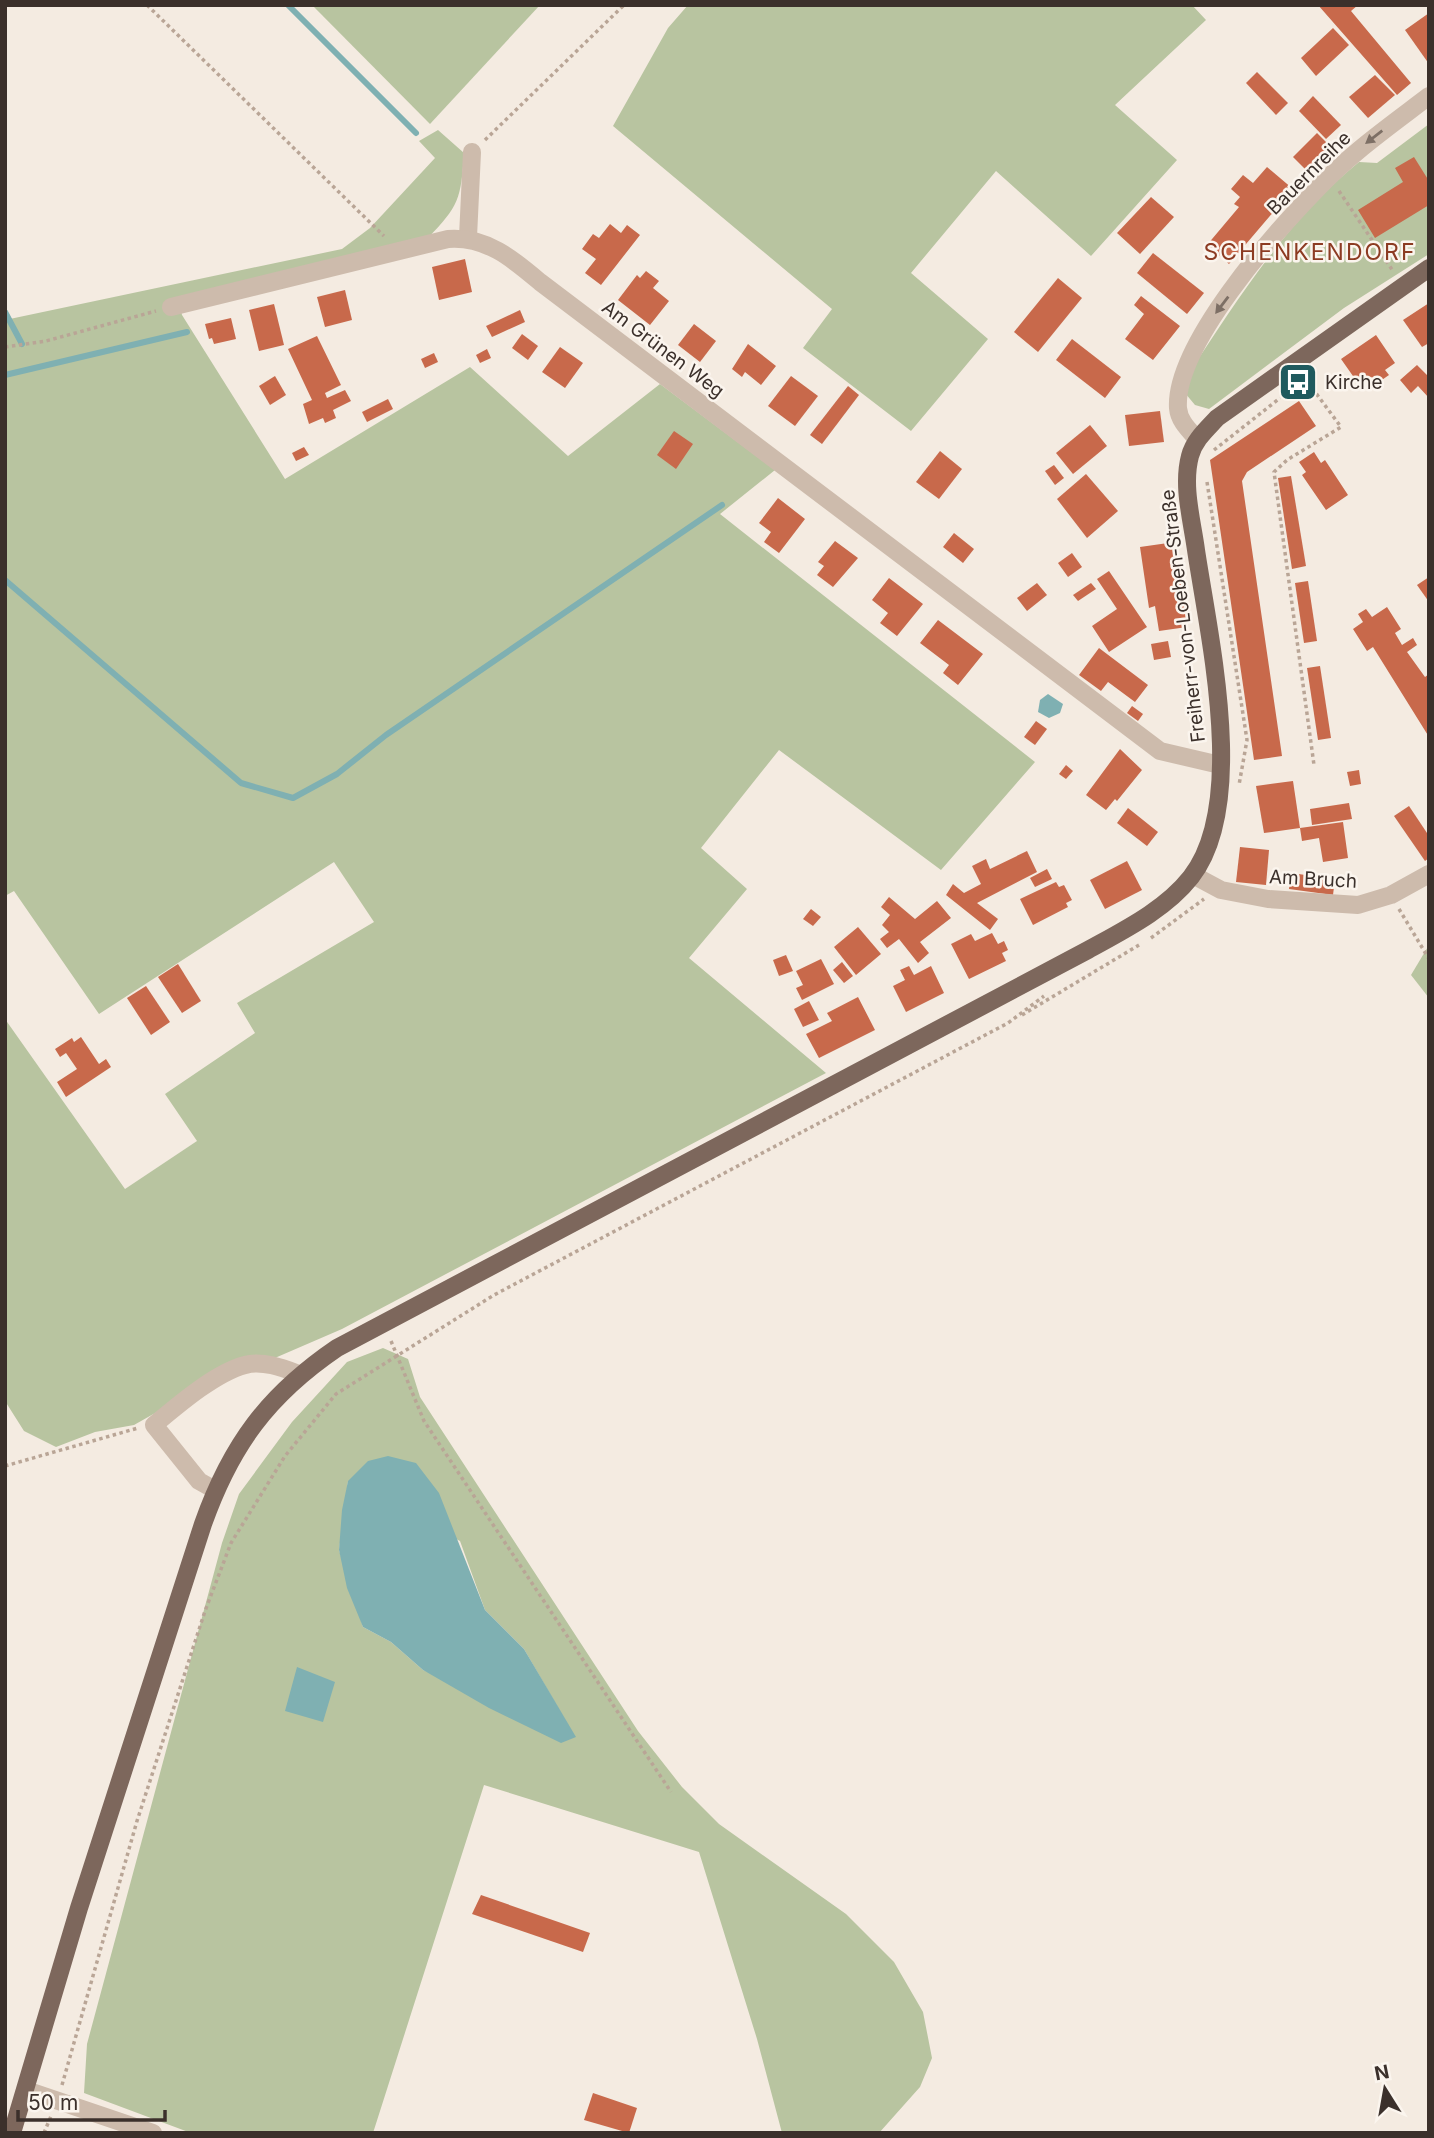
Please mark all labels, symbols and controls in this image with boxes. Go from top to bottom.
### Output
street label: Bauernreihe [1262,126,1356,220]
one-way arrow [1366,130,1384,145]
district label: SCHENKENDORF [1204,238,1416,266]
street label: Am Grünen Weg [597,296,729,402]
one-way arrow [1215,296,1229,314]
bus stop icon: Kirche [1277,361,1319,403]
place label: Kirche [1325,371,1383,394]
street label: Freiherr-von-Loeben-Straße [1156,488,1210,744]
street label: Am Bruch [1268,865,1358,893]
north arrow [1350,2054,1420,2124]
text: N [1373,2060,1391,2085]
scale bar [18,2078,164,2122]
text: 50 m [28,2090,78,2115]

